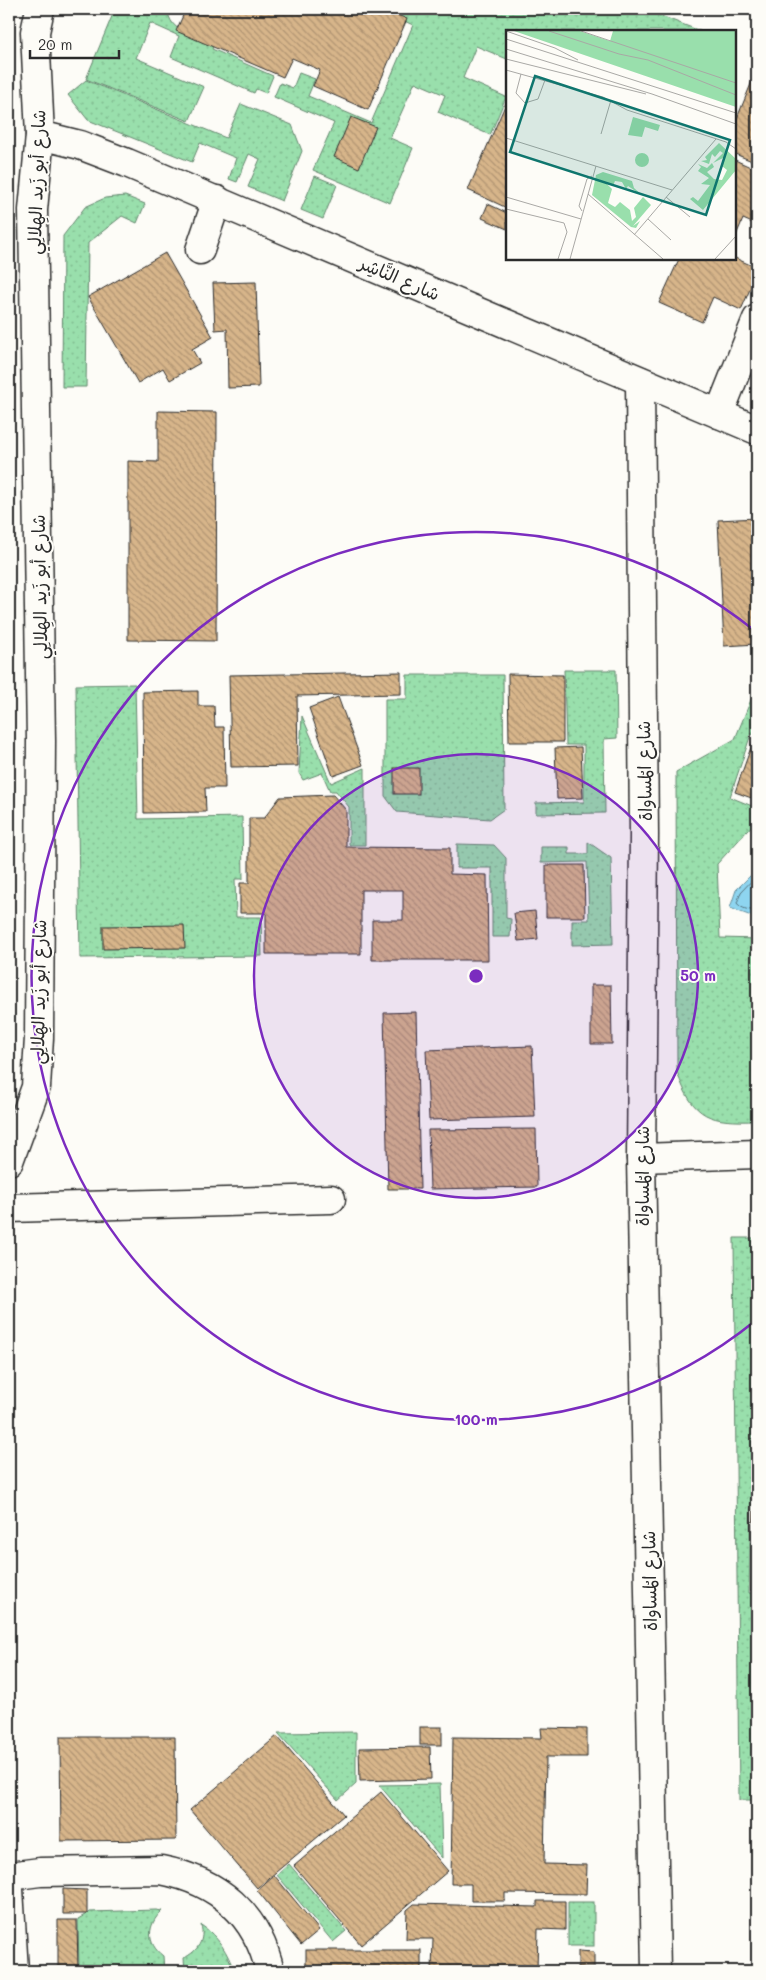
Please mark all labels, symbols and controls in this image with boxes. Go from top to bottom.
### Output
scale bar [30,28,119,60]
inset map [506,30,736,260]
text: 20 m [38,34,72,54]
street label: شارع أبو زَيد الهِلالِي [21,109,56,255]
street label: شارع النَّاشِر [354,250,444,307]
street label: شارع أبو زَيد الهِلالِي [26,514,57,660]
street label: شارع المُساواة [631,721,658,821]
street label: شارع أبو زَيد الهِلالِي [25,919,56,1065]
text: 50 m [680,965,716,985]
centre of rings [467,967,485,985]
street label: شارع المُساواة [630,1126,655,1226]
text: 100 m [454,1409,498,1429]
street label: شارع المُساواة [636,1531,663,1631]

